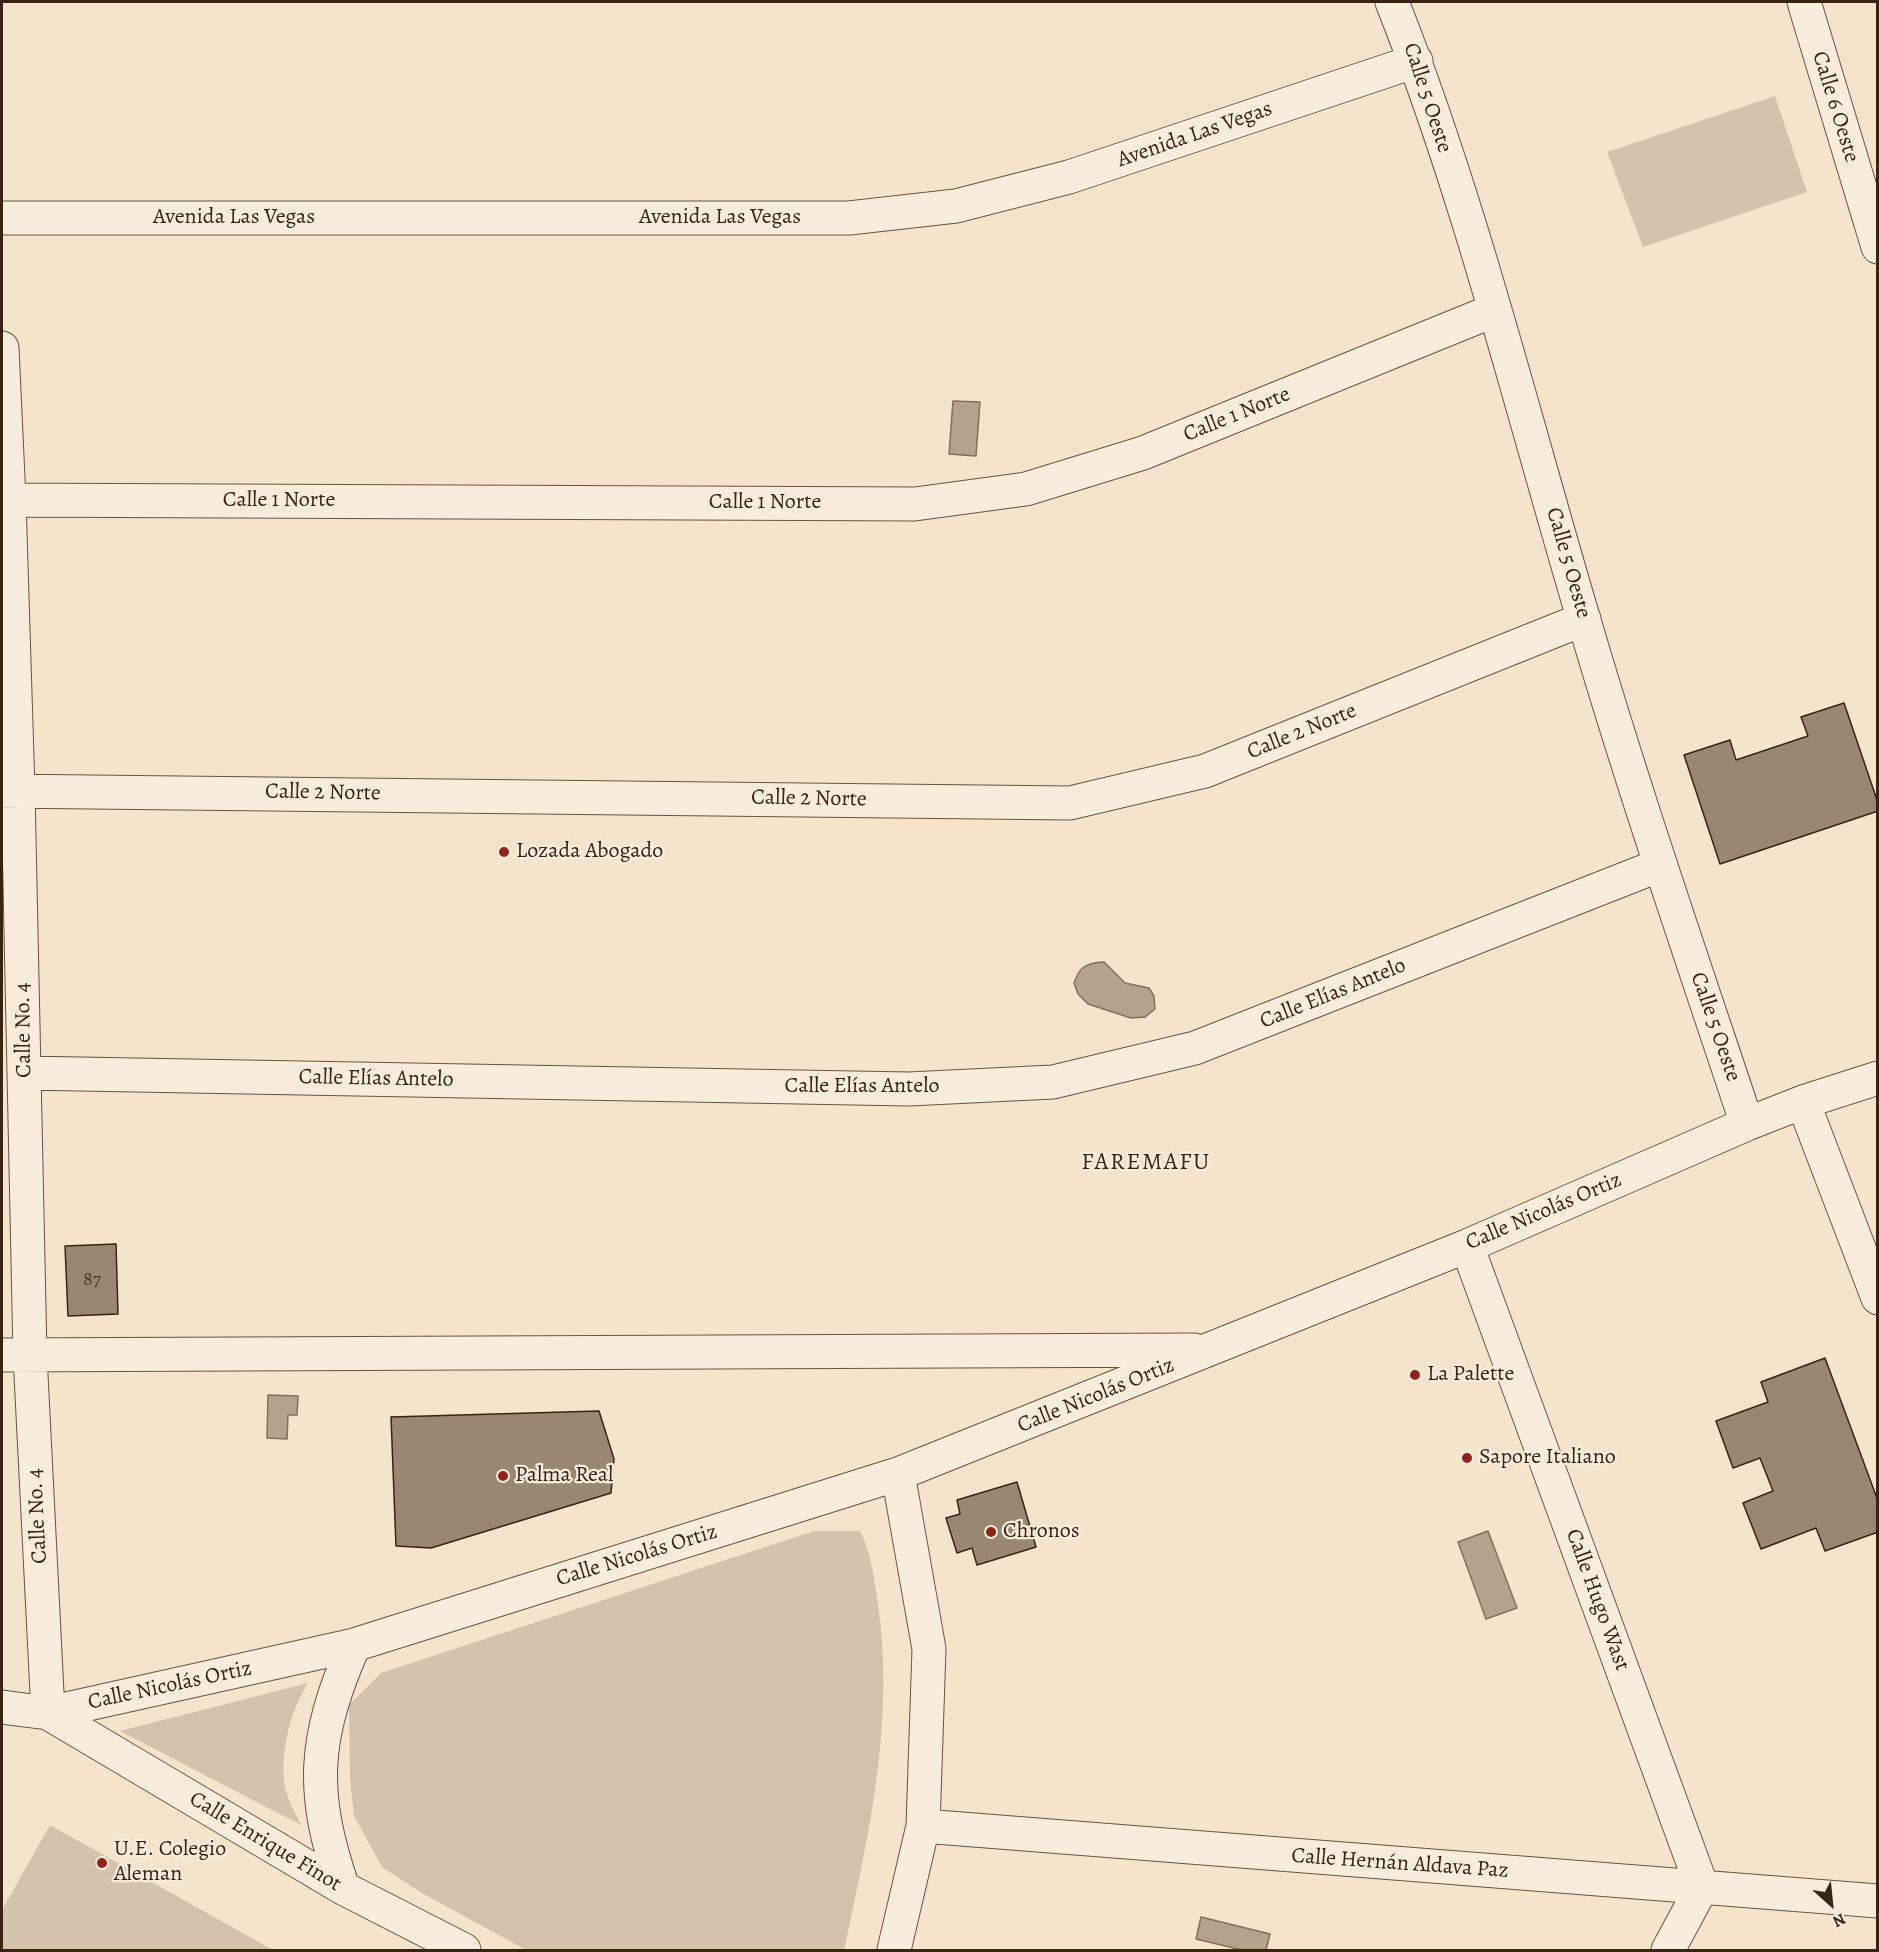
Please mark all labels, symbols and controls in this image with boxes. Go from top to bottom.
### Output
street label: Calle 5 Oeste [1397,40,1457,156]
street label: Calle 6 Oeste [1806,48,1864,166]
street label: Avenida Las Vegas [1114,96,1276,174]
street label: Avenida Las Vegas [153,205,315,231]
street label: Avenida Las Vegas [639,205,801,231]
street label: Calle 1 Norte [1180,382,1294,448]
street label: Calle 1 Norte [223,488,335,514]
street label: Calle 1 Norte [709,490,821,516]
street label: Calle 5 Oeste [1540,505,1596,621]
street label: Calle 2 Norte [1243,698,1361,766]
street label: Calle 2 Norte [265,779,381,807]
street label: Calle 2 Norte [751,785,867,813]
place label: Lozada Abogado [516,839,663,865]
marker: Lozada Abogado [497,845,511,859]
street label: Calle Elías Antelo [1256,953,1410,1035]
street label: Calle 5 Oeste [1684,969,1746,1085]
street label: Calle No. 4 [10,982,38,1078]
street label: Calle Elías Antelo [298,1064,454,1094]
street label: Calle Elías Antelo [785,1074,939,1100]
district label: FAREMAFU [1081,1149,1211,1177]
street label: Calle Nicolás Ortiz [1462,1167,1626,1257]
house number: 87 [83,1268,101,1292]
street label: Calle Nicolás Ortiz [1014,1353,1178,1439]
place label: La Palette [1427,1362,1514,1388]
marker: La Palette [1408,1368,1422,1382]
place label: Sapore Italiano [1479,1445,1616,1471]
marker: Sapore Italiano [1460,1451,1474,1465]
place label: Palma Real [515,1463,613,1489]
street label: Calle No. 4 [22,1468,54,1564]
marker: Palma Real [496,1469,510,1483]
street label: Calle Nicolás Ortiz [553,1519,721,1593]
place label: Chronos [1003,1519,1080,1545]
marker: Chronos [984,1525,998,1539]
street label: Calle Hugo Wast [1559,1526,1635,1674]
street label: Calle Nicolás Ortiz [86,1656,254,1716]
street label: Calle Enrique Finot [184,1786,346,1898]
place label: U.E. Colegio Aleman [114,1837,226,1888]
street label: Calle Hernán Aldava Paz [1291,1843,1509,1885]
marker: U.E. Colegio Aleman [95,1856,109,1870]
north arrow [1801,1874,1861,1934]
text: N [1829,1908,1849,1932]

